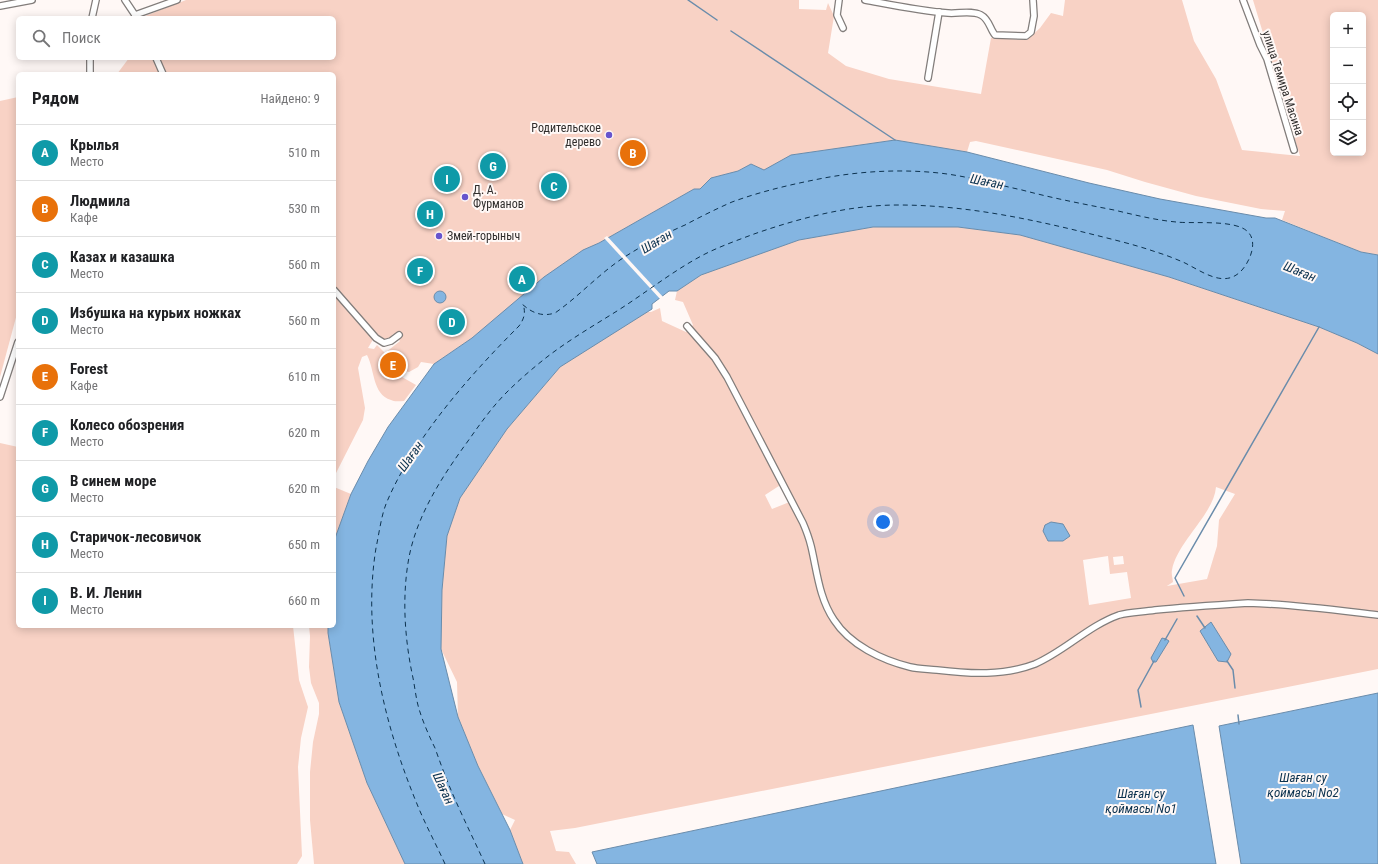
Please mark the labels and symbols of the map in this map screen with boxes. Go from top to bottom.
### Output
street label: улица Темира Масина [1259,29,1307,137]
place label: Родительское дерево [531,121,601,149]
marker: Родительское дерево [604,130,614,140]
pin: B [620,138,646,168]
pin: G [480,151,506,181]
pin: I [434,164,460,194]
pin: C [541,171,567,201]
water label: Шаған [969,171,1005,192]
place label: Д. А. Фурманов [473,183,524,211]
marker: Д. А. Фурманов [460,192,470,202]
pin: H [417,199,443,229]
water label: Шаған [638,226,675,256]
place label: Змей-горыныч [447,229,520,243]
marker: Змей-горыныч [434,231,444,241]
pin: F [407,256,433,286]
water label: Шаған [1281,258,1319,285]
pin: A [509,264,535,294]
pin: D [439,307,465,337]
pin: E [380,350,406,380]
water label: Шаған [395,438,427,474]
your location [873,512,893,532]
water label: Шаған [430,770,458,807]
water label: Шаған су қоймасы No2 [1267,770,1339,800]
water label: Шаған су қоймасы No1 [1105,786,1177,816]

